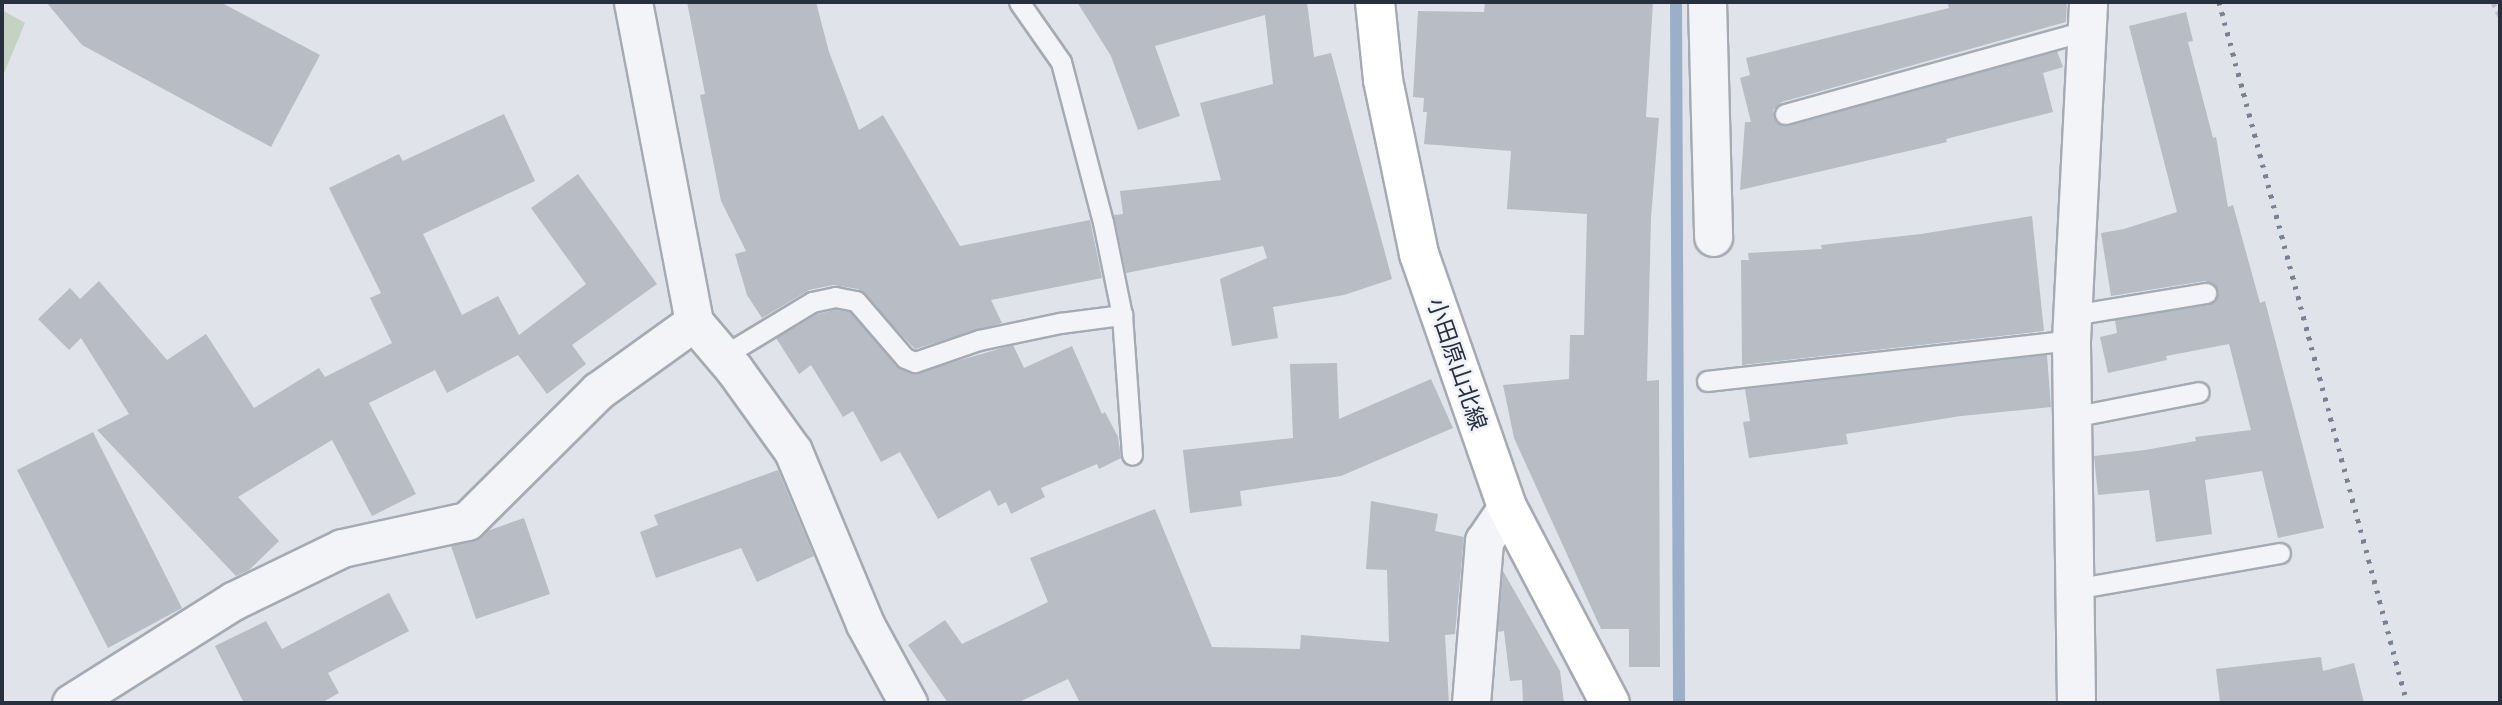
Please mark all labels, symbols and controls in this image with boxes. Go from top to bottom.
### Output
street label: 小田原山北線 [1421,294,1493,434]

